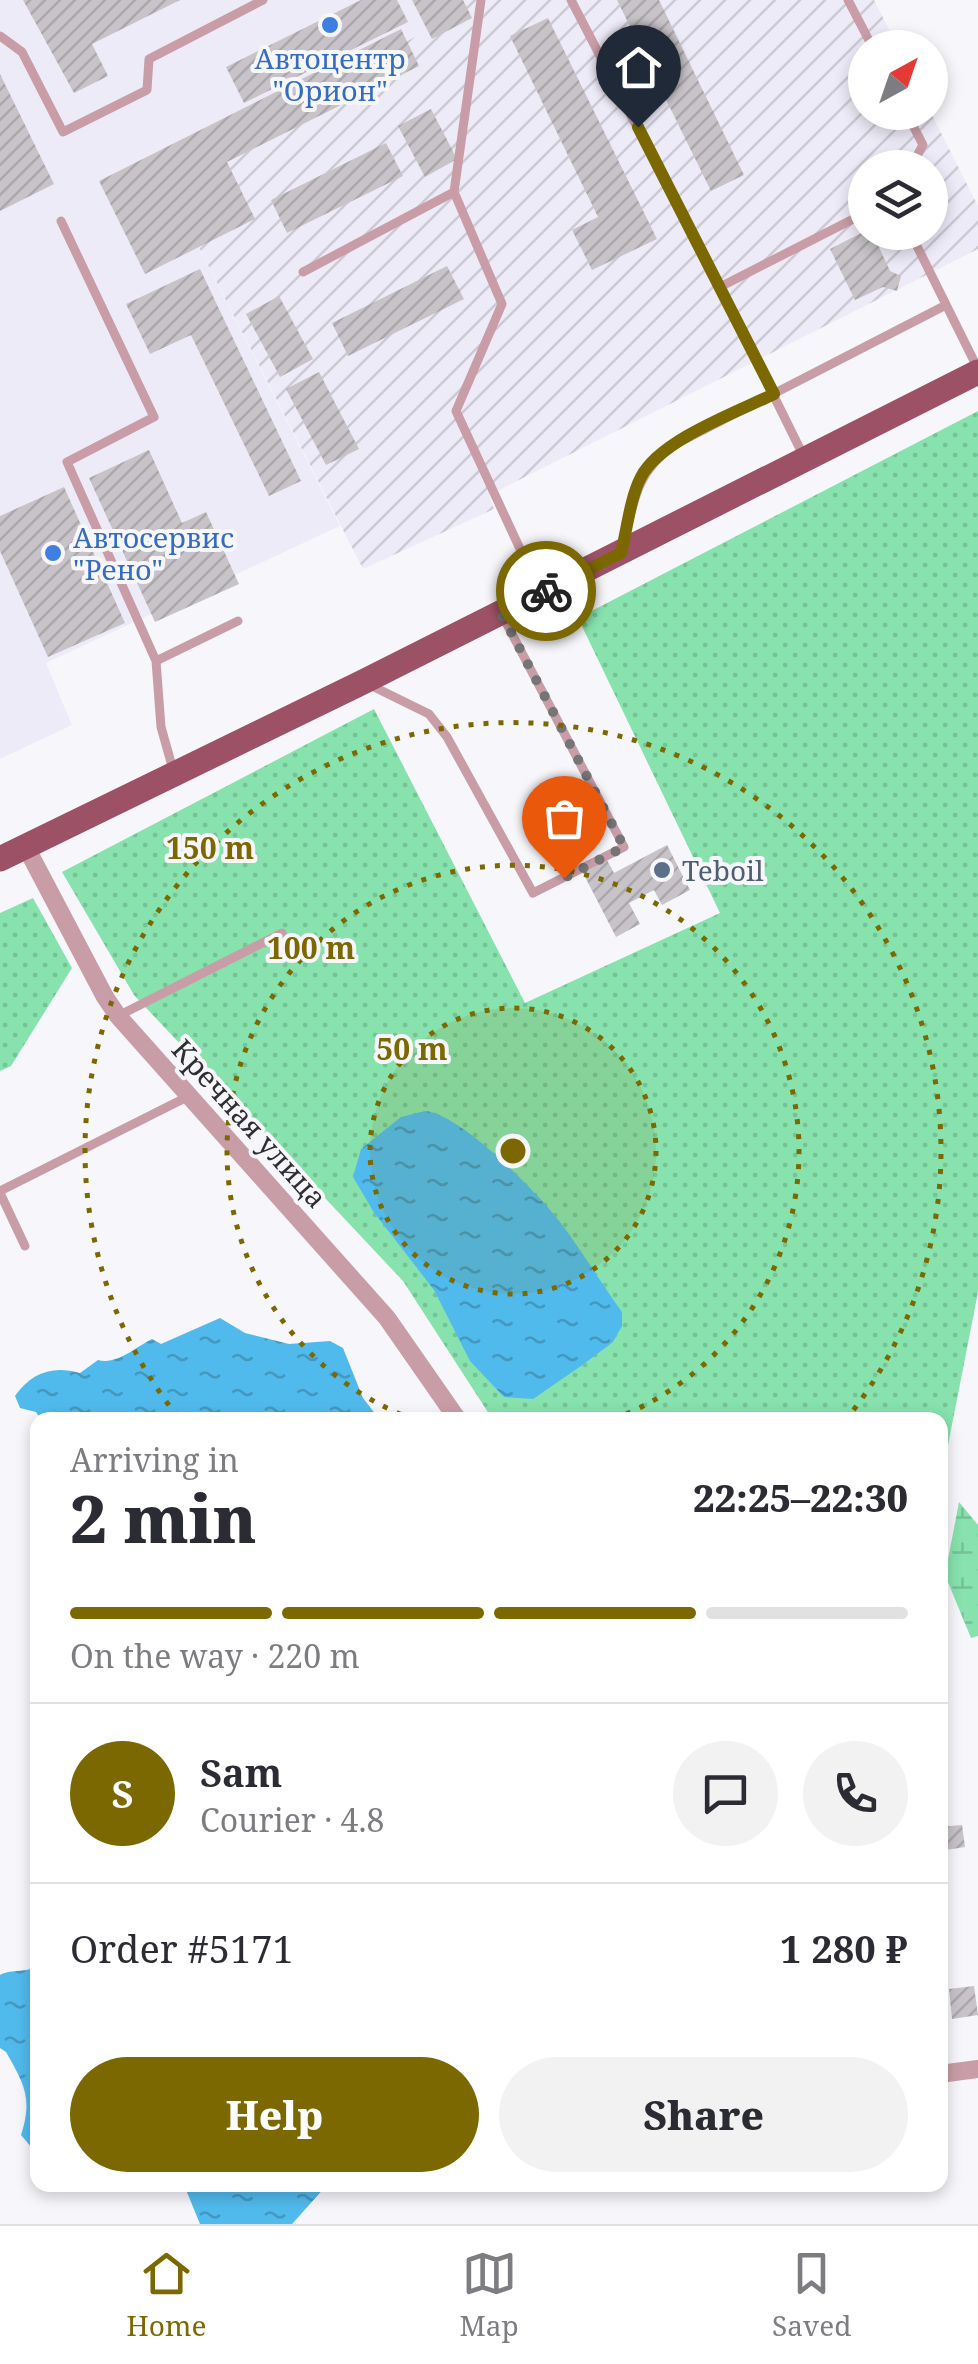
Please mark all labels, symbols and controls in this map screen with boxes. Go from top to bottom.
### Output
marker: Автоцентр "Орион" [319,14,341,36]
pin [596,25,681,128]
north arrow [848,30,948,130]
map controls [848,30,948,250]
place label: Автоцентр "Орион" [254,39,406,109]
icon: home [611,40,666,95]
button: layers [848,150,948,250]
place label: Автосервис "Рено" [73,518,234,588]
courier [496,541,596,641]
marker: Автосервис "Рено" [42,542,64,564]
icon: bike [519,564,574,619]
pin [522,776,607,879]
icon: bag [537,791,592,846]
text: 150 m [166,827,254,868]
place label: Teboil [682,851,764,889]
marker: Teboil [651,859,673,881]
text: 100 m [267,927,355,968]
text: 50 m [376,1028,448,1069]
street label: Кречная улица [164,1031,336,1215]
centre of rings [495,1133,531,1169]
text: Arriving in [70,1438,239,1481]
text: 22:25–22:30 [693,1471,908,1523]
text: 2 min [70,1474,257,1562]
text: On the way · 220 m [70,1634,360,1677]
button: chat [673,1741,778,1846]
button: phone [803,1741,908,1846]
text: Sam [200,1746,282,1798]
text: S [111,1767,134,1819]
text: Courier · 4.8 [200,1798,384,1841]
text: Order #5171 [70,1922,294,1974]
text: 1 280 ₽ [780,1922,908,1974]
button: Help [70,2057,479,2172]
button: Share [499,2057,908,2172]
tab: Home [127,2246,206,2344]
tab: Map [460,2246,519,2344]
tab: Saved [772,2246,851,2344]

